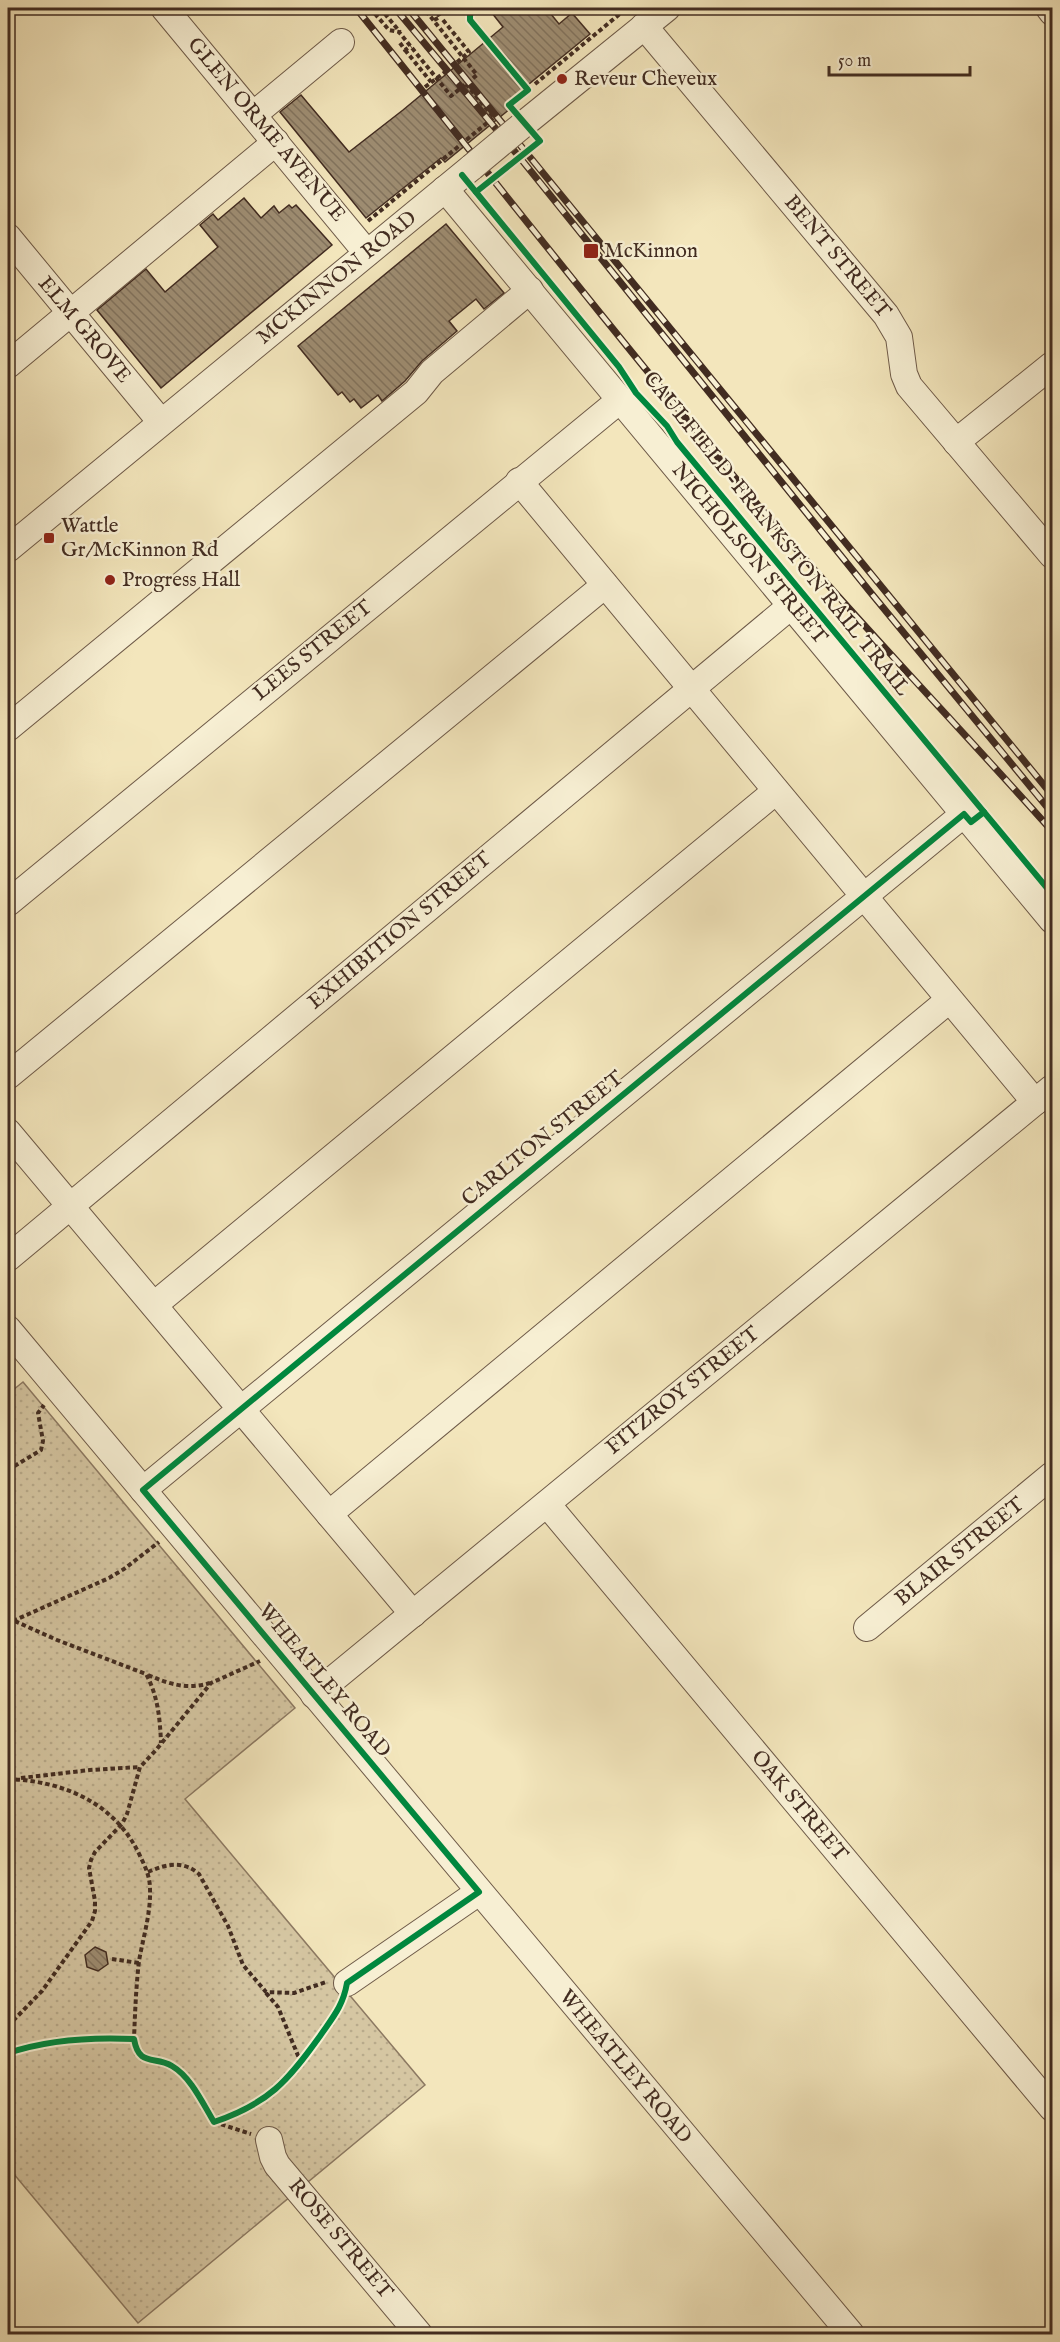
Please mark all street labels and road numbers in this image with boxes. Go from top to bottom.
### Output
street label: GLEN ORME AVENUE [181,32,351,228]
street label: BENT STREET [778,190,897,325]
street label: MCKINNON ROAD [251,205,423,351]
street label: ELM GROVE [31,271,137,389]
street label: CAULFIELD-FRANKSTON RAIL TRAIL [637,366,916,702]
street label: NICHOLSON STREET [665,458,833,651]
street label: LEES STREET [248,594,379,707]
street label: EXHIBITION STREET [303,846,498,1016]
street label: CARLTON STREET [457,1065,630,1213]
street label: FITZROY STREET [601,1320,766,1461]
street label: BLAIR STREET [890,1491,1031,1612]
street label: WHEATLEY ROAD [252,1598,396,1764]
street label: OAK STREET [745,1745,854,1868]
street label: WHEATLEY ROAD [553,1984,697,2150]
street label: ROSE STREET [282,2173,399,2305]

